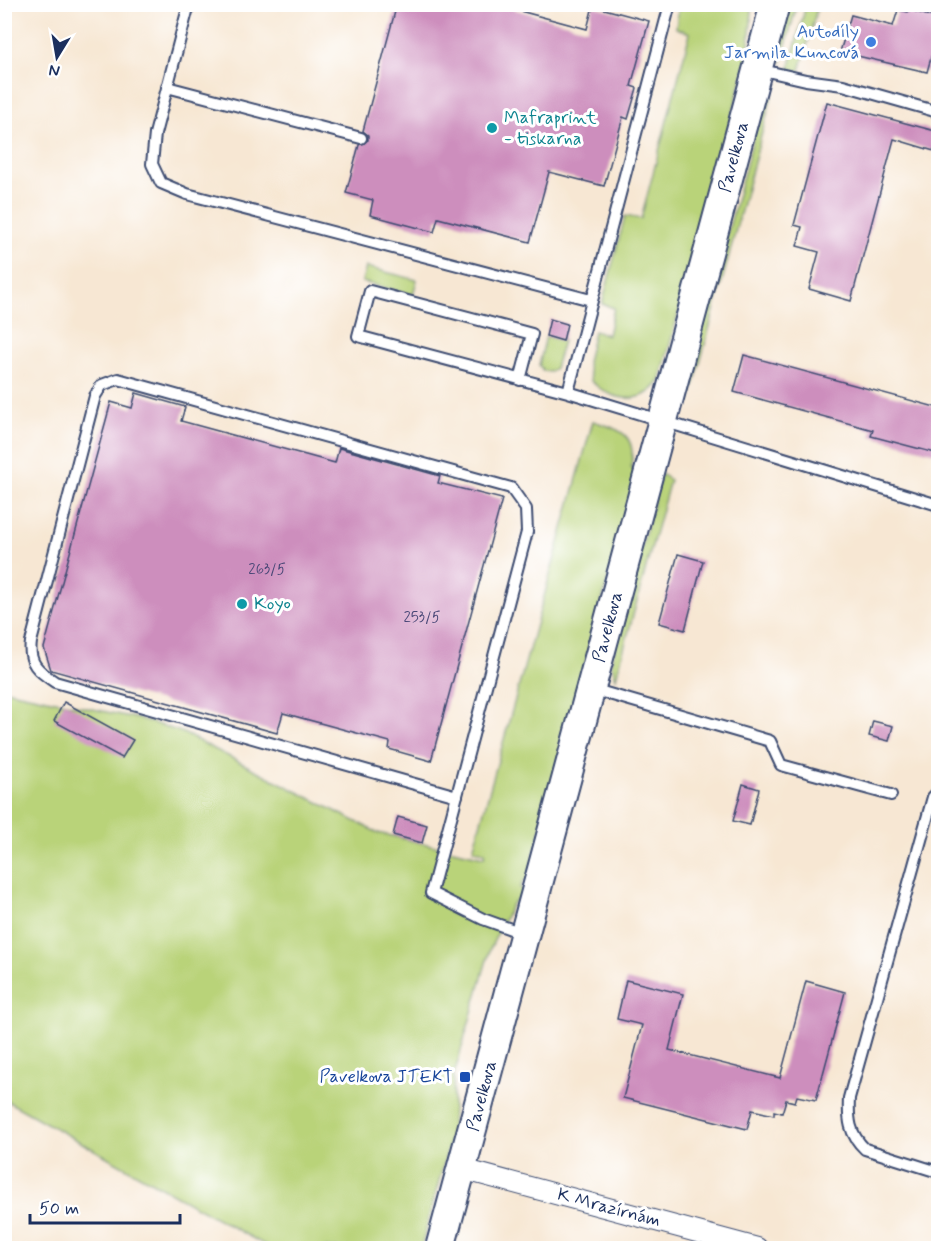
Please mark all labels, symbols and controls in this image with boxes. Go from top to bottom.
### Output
place label: Autodíly Jarmila Kuncová [724,20,859,65]
north arrow [27,27,87,87]
marker: Autodíly Jarmila Kuncová [864,35,878,49]
text: N [47,59,62,82]
place label: Mafraprint - tiskarna [504,106,597,151]
street label: Pavelkova [713,119,755,195]
marker: Mafraprint - tiskarna [485,121,499,135]
house number: 263/5 [248,560,286,580]
street label: Pavelkova [587,589,629,665]
place label: Koyo [254,592,291,616]
marker: Koyo [235,597,249,611]
house number: 253/5 [403,608,441,628]
street label: Pavelkova [461,1058,503,1134]
place label: Pavelkova JTEKT [319,1065,453,1089]
marker: Pavelkova JTEKT [458,1070,472,1084]
street label: K Mrazírnám [555,1183,663,1233]
scale bar [30,1187,180,1225]
text: 50 m [39,1197,79,1221]

